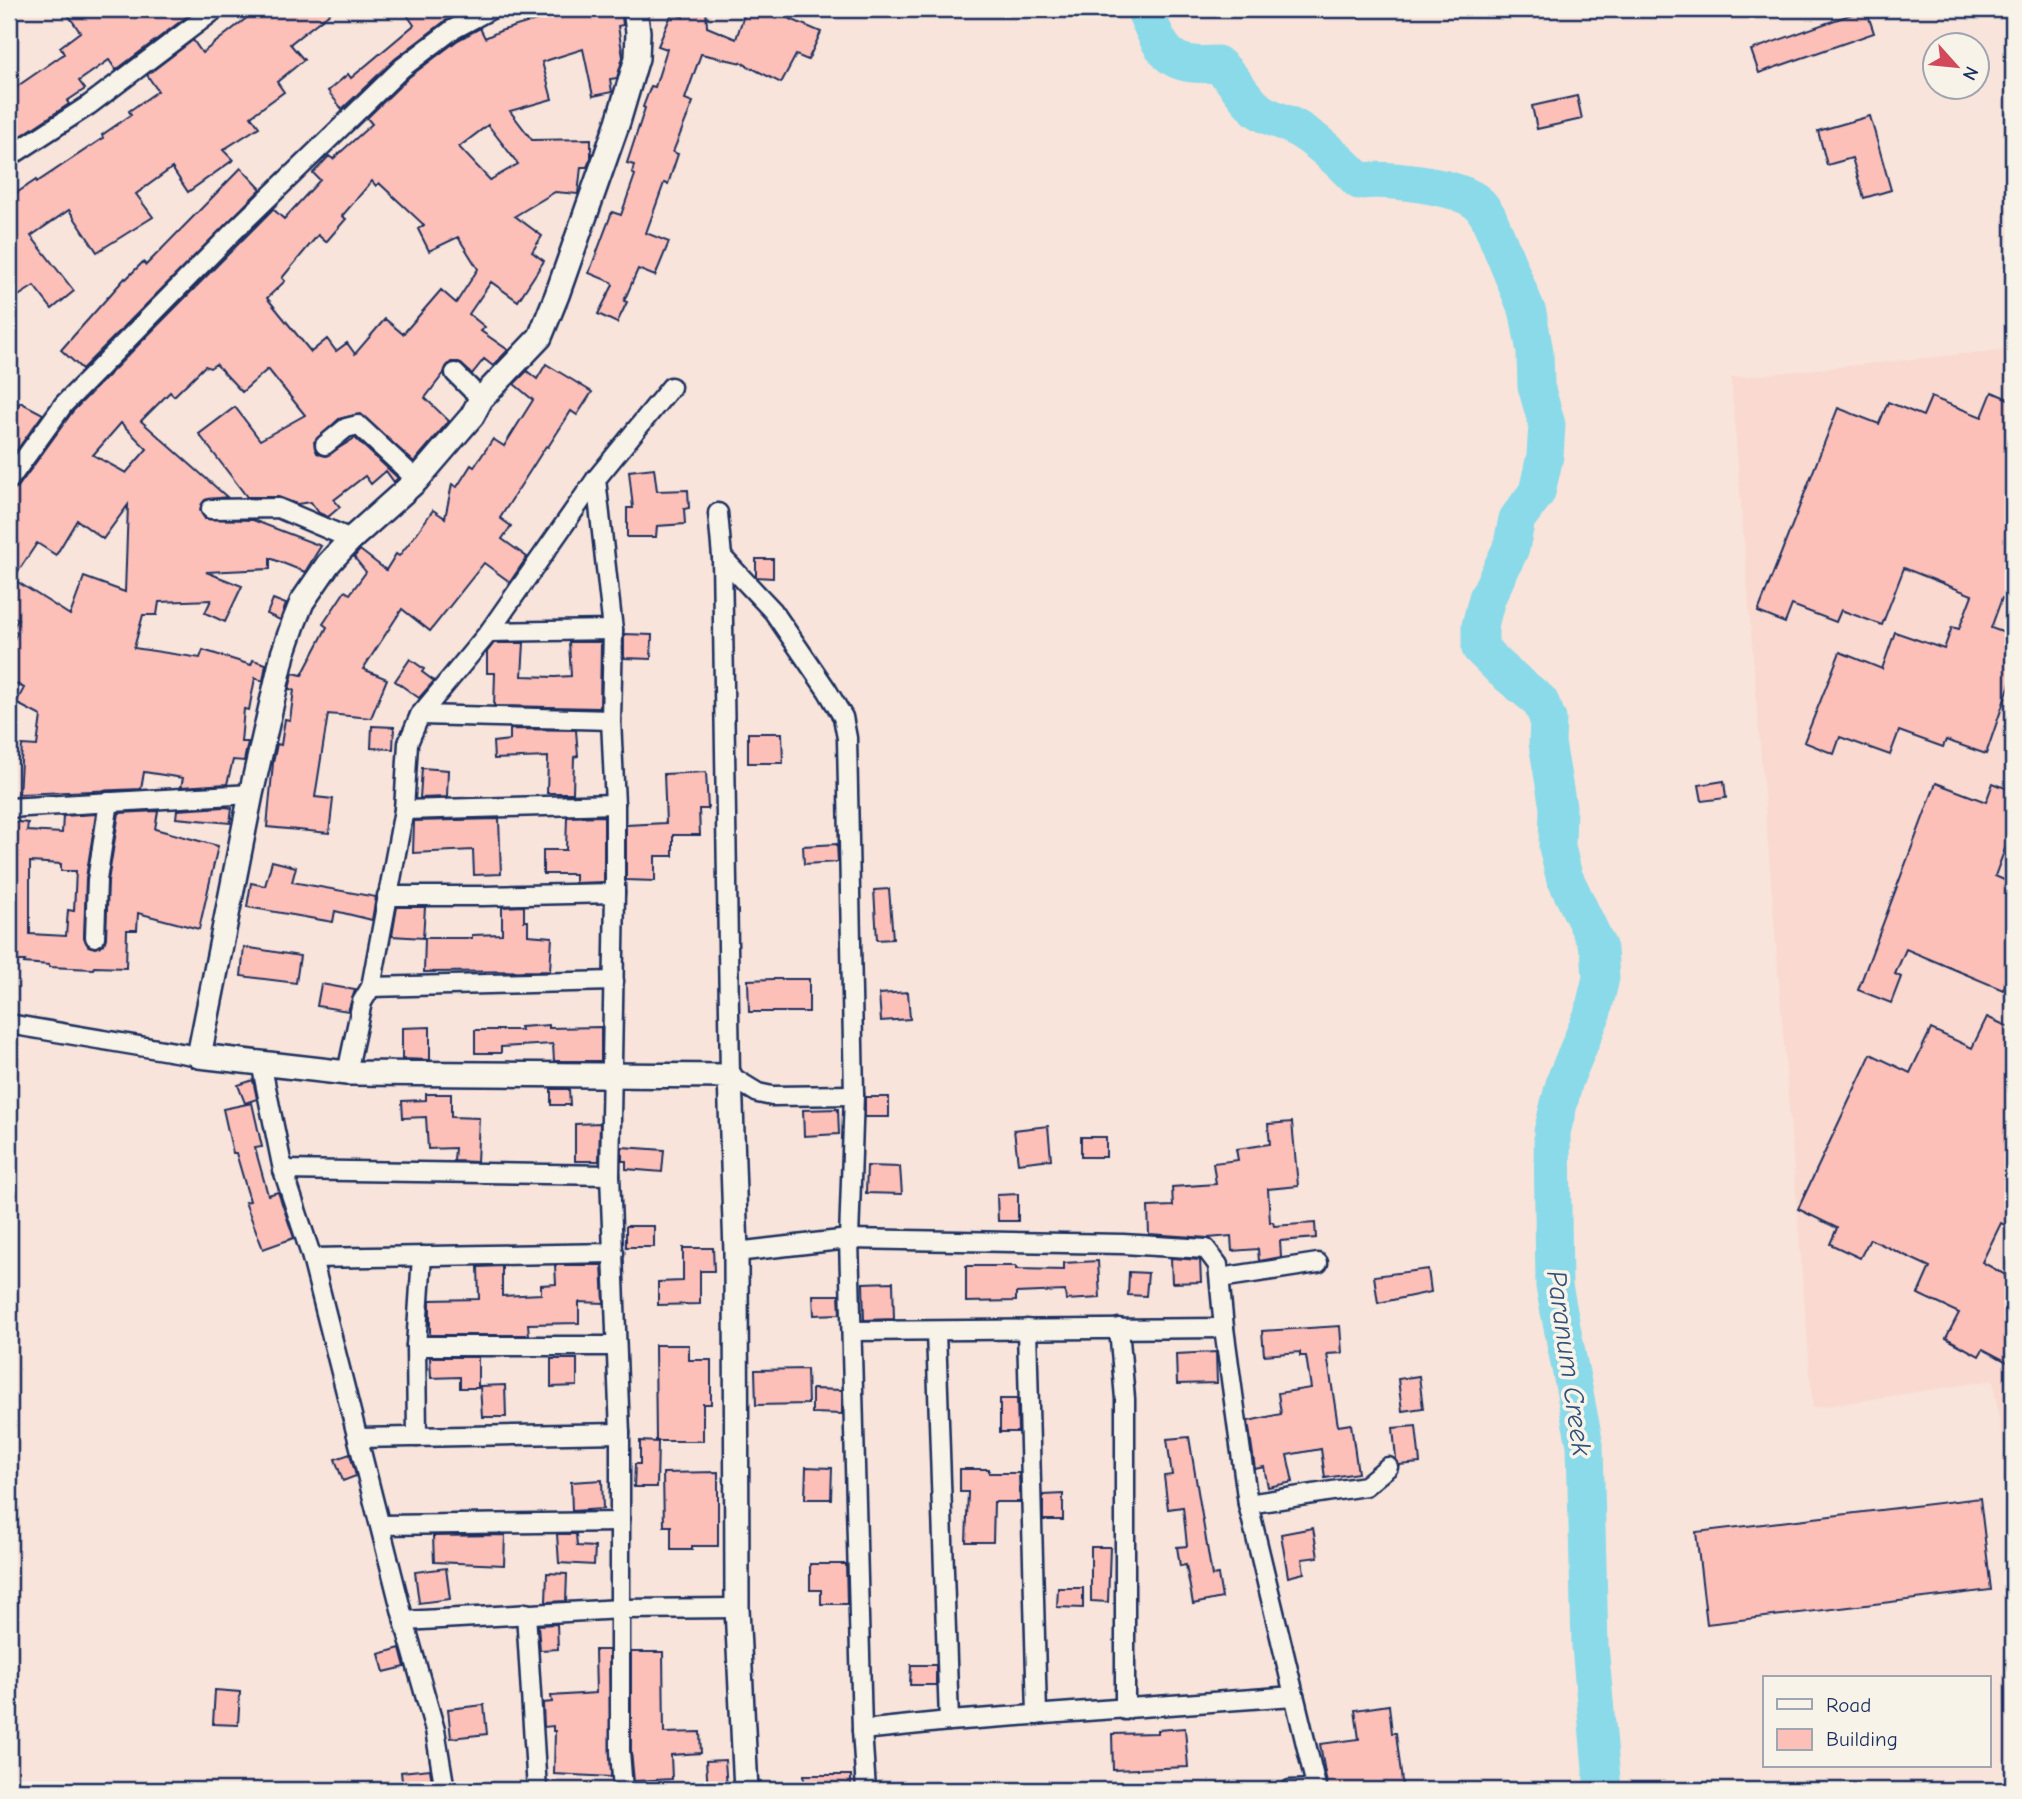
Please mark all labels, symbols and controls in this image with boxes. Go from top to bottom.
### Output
north arrow [1920,32,1990,102]
text: N [1958,63,1983,84]
water label: Paranum Creek [1540,1268,1598,1458]
legend [1763,1676,1990,1768]
text: Road [1826,1693,1871,1717]
text: Building [1826,1727,1898,1751]

